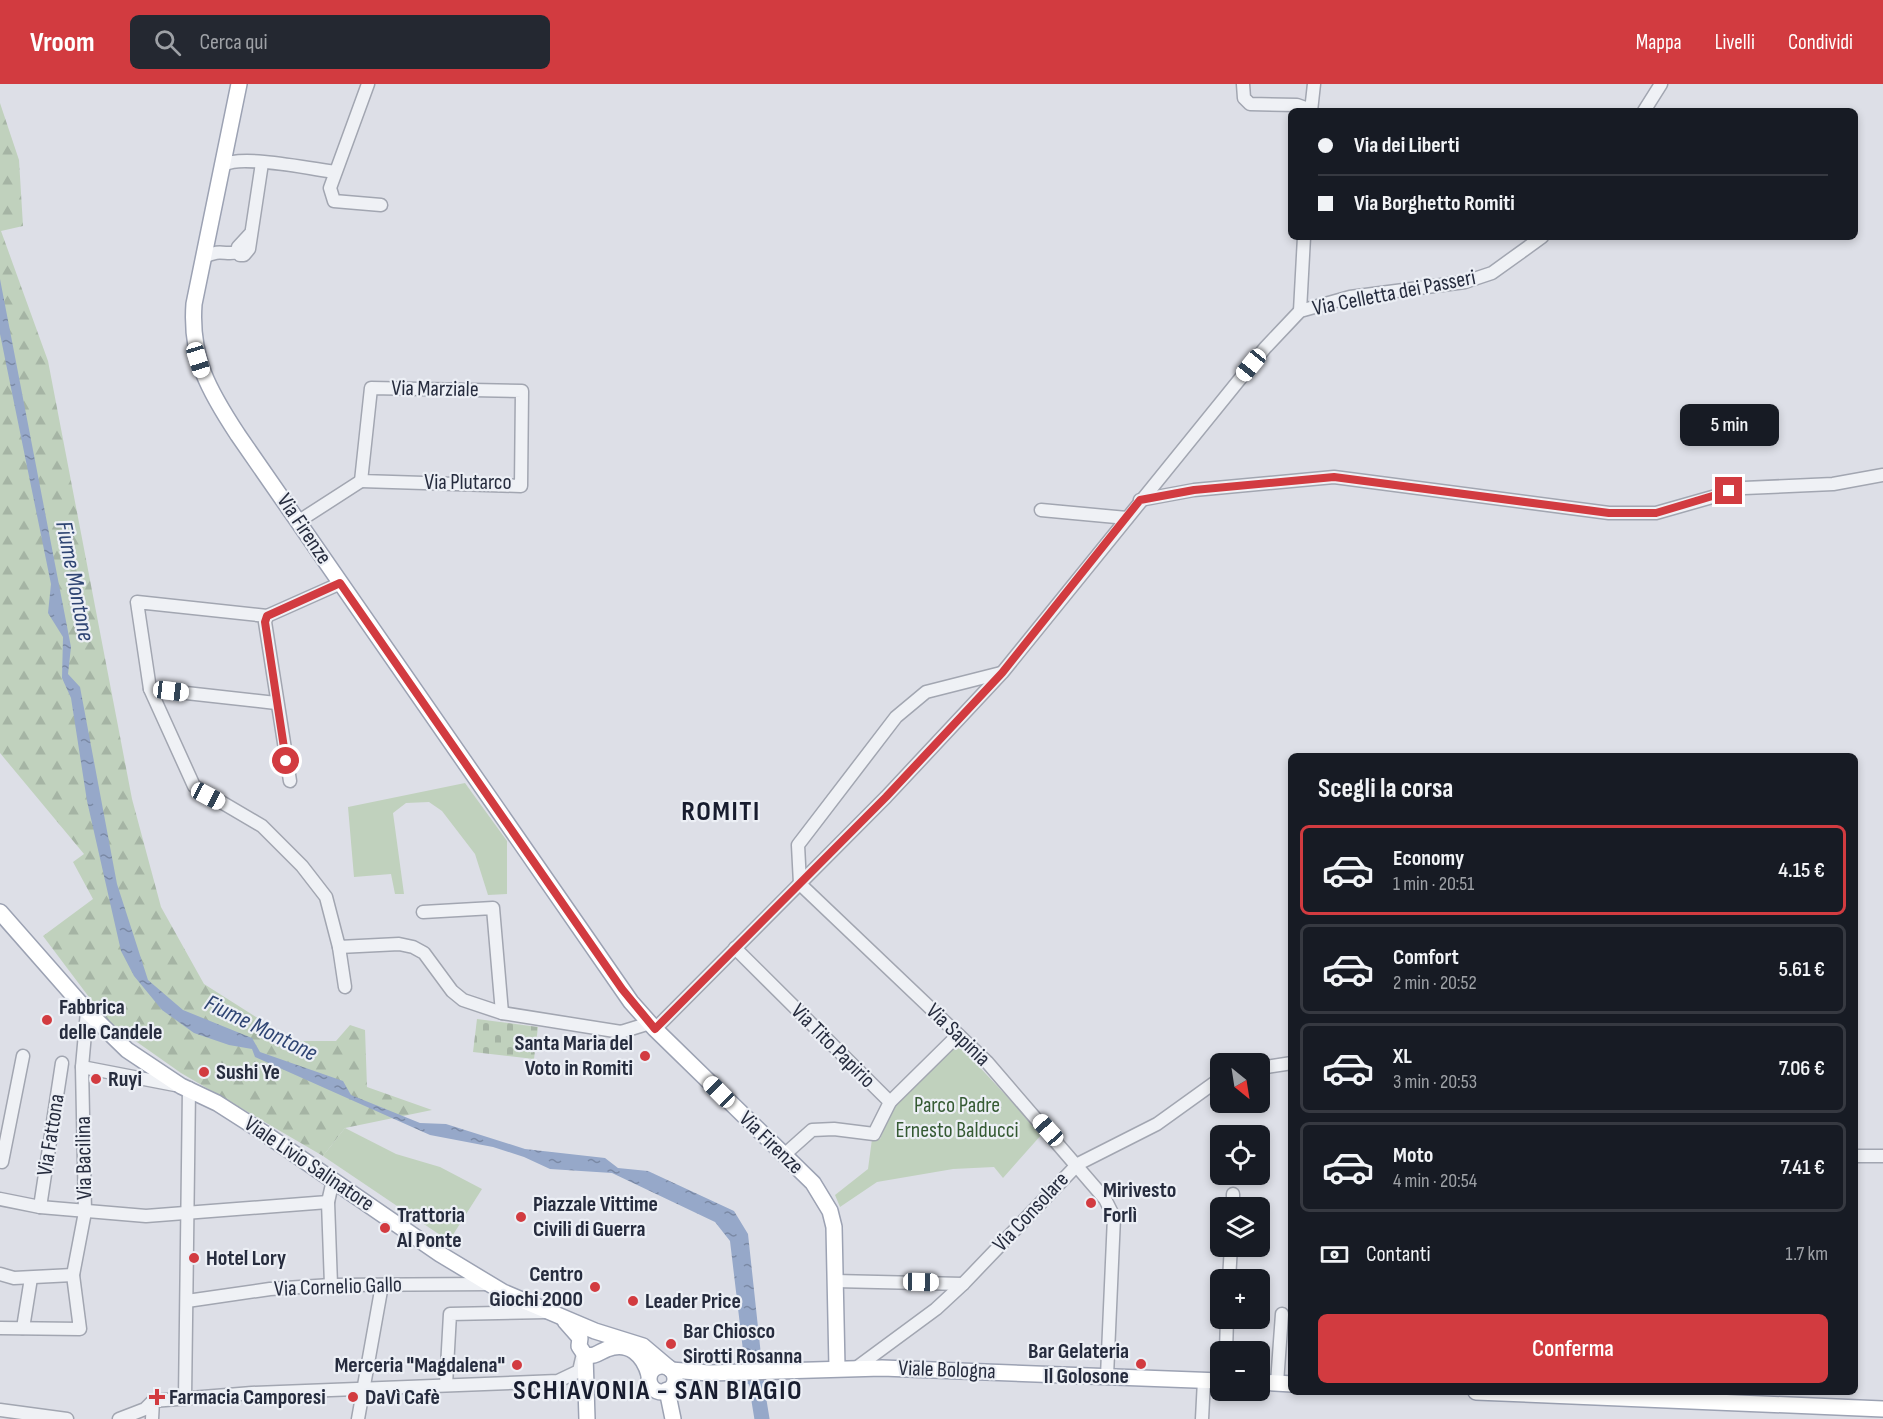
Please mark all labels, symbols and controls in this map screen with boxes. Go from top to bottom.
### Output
search box [130,15,550,69]
text: Vroom [30,26,94,59]
icon: search [151,26,184,59]
text: Cerca qui [199,29,268,56]
text: Mappa [1636,30,1682,55]
text: Livelli [1715,30,1755,55]
text: Condividi [1788,30,1853,55]
text: Via dei Liberti [1354,132,1459,159]
text: Via Borghetto Romiti [1354,190,1515,217]
street label: Via Celletta dei Passeri [1310,264,1478,322]
car [184,340,212,380]
car [1233,345,1269,385]
street label: Via Marziale [391,375,479,403]
callout: 5 min [1680,404,1778,446]
text: 5 min [1711,413,1748,437]
street label: Via Plutarco [424,469,512,496]
route end [1715,477,1742,504]
street label: Via Firenze [271,489,337,569]
water label: Fiume Montone [49,518,101,644]
car [152,680,190,702]
route start [272,747,299,774]
text: Scegli la corsa [1318,773,1453,805]
car [188,780,228,812]
district label: ROMITI [681,795,761,828]
icon: car [1321,843,1375,897]
text: Economy [1393,845,1464,872]
text: 4.15 € [1778,857,1825,884]
text: 1 min · 20:51 [1393,872,1474,896]
icon: car [1321,942,1375,996]
text: Comfort [1393,944,1459,971]
text: 5.61 € [1779,956,1825,983]
text: 2 min · 20:52 [1393,971,1477,995]
water label: Fiume Montone [200,988,322,1068]
place label: Fabbrica delle Candele [59,994,162,1046]
street label: Via Tito Papirio [785,998,881,1094]
street label: Via Sapinia [920,998,996,1072]
marker: Fabbrica delle Candele [40,1013,54,1027]
place label: Santa Maria del Voto in Romiti [514,1030,633,1082]
icon: car [1321,1041,1375,1095]
text: XL [1393,1043,1412,1070]
marker: Santa Maria del Voto in Romiti [638,1049,652,1063]
north arrow [1210,1053,1270,1113]
map controls [1210,1053,1270,1401]
text: 7.06 € [1779,1055,1825,1082]
place label: Sushi Ye [216,1059,280,1086]
marker: Sushi Ye [197,1065,211,1079]
place label: Ruyi [108,1066,142,1093]
text: 3 min · 20:53 [1393,1070,1477,1094]
marker: Ruyi [89,1072,103,1086]
car [700,1073,738,1111]
street label: Via Fattona [31,1092,71,1178]
park label: Parco Padre Ernesto Balducci [895,1092,1019,1144]
street label: Via Firenze [733,1106,809,1180]
street label: Viale Livio Salinatore [239,1111,379,1217]
car [1029,1111,1067,1149]
street label: Via Bacilina [70,1116,98,1200]
button: locate [1210,1125,1270,1185]
icon: car [1321,1140,1375,1194]
text: Moto [1393,1142,1433,1169]
text: 7.41 € [1780,1154,1825,1181]
street label: Via Consolare [987,1166,1075,1258]
text: 4 min · 20:54 [1393,1169,1477,1193]
place label: Mirivesto Forlì [1103,1177,1176,1229]
place label: Piazzale Vittime Civili di Guerra [533,1191,658,1243]
marker: Mirivesto Forlì [1084,1196,1098,1210]
button: layers [1210,1197,1270,1257]
place label: Trattoria Al Ponte [396,1202,465,1254]
marker: Piazzale Vittime Civili di Guerra [514,1210,528,1224]
marker: Trattoria Al Ponte [378,1221,392,1235]
icon: cash [1318,1238,1351,1271]
text: Contanti [1366,1241,1431,1268]
text: 1.7 km [1786,1242,1828,1266]
place label: Hotel Lory [206,1245,286,1272]
marker: Hotel Lory [187,1251,201,1265]
place label: Centro Giochi 2000 [489,1261,583,1313]
button: + [1210,1269,1270,1329]
street label: Via Cornelio Gallo [274,1271,402,1303]
car [903,1273,939,1291]
marker: Centro Giochi 2000 [588,1280,602,1294]
place label: Leader Price [645,1288,741,1315]
marker: Leader Price [626,1294,640,1308]
button: Conferma [1318,1314,1828,1383]
place label: Bar Chiosco Sirotti Rosanna [683,1318,802,1370]
marker: Bar Chiosco Sirotti Rosanna [664,1337,678,1351]
place label: Bar Gelateria Il Golosone [1028,1338,1129,1390]
button: − [1210,1341,1270,1401]
place label: Merceria "Magdalena" [334,1352,505,1379]
street label: Viale Bologna [898,1355,996,1385]
marker: Bar Gelateria Il Golosone [1134,1357,1148,1371]
marker: Merceria "Magdalena" [510,1358,524,1372]
district label: SCHIAVONIA - SAN BIAGIO [513,1374,803,1407]
place label: Farmacia Camporesi [169,1384,326,1411]
place label: DaVì Cafè [365,1384,440,1411]
marker: Farmacia Camporesi [150,1390,164,1404]
marker: DaVì Cafè [346,1390,360,1404]

